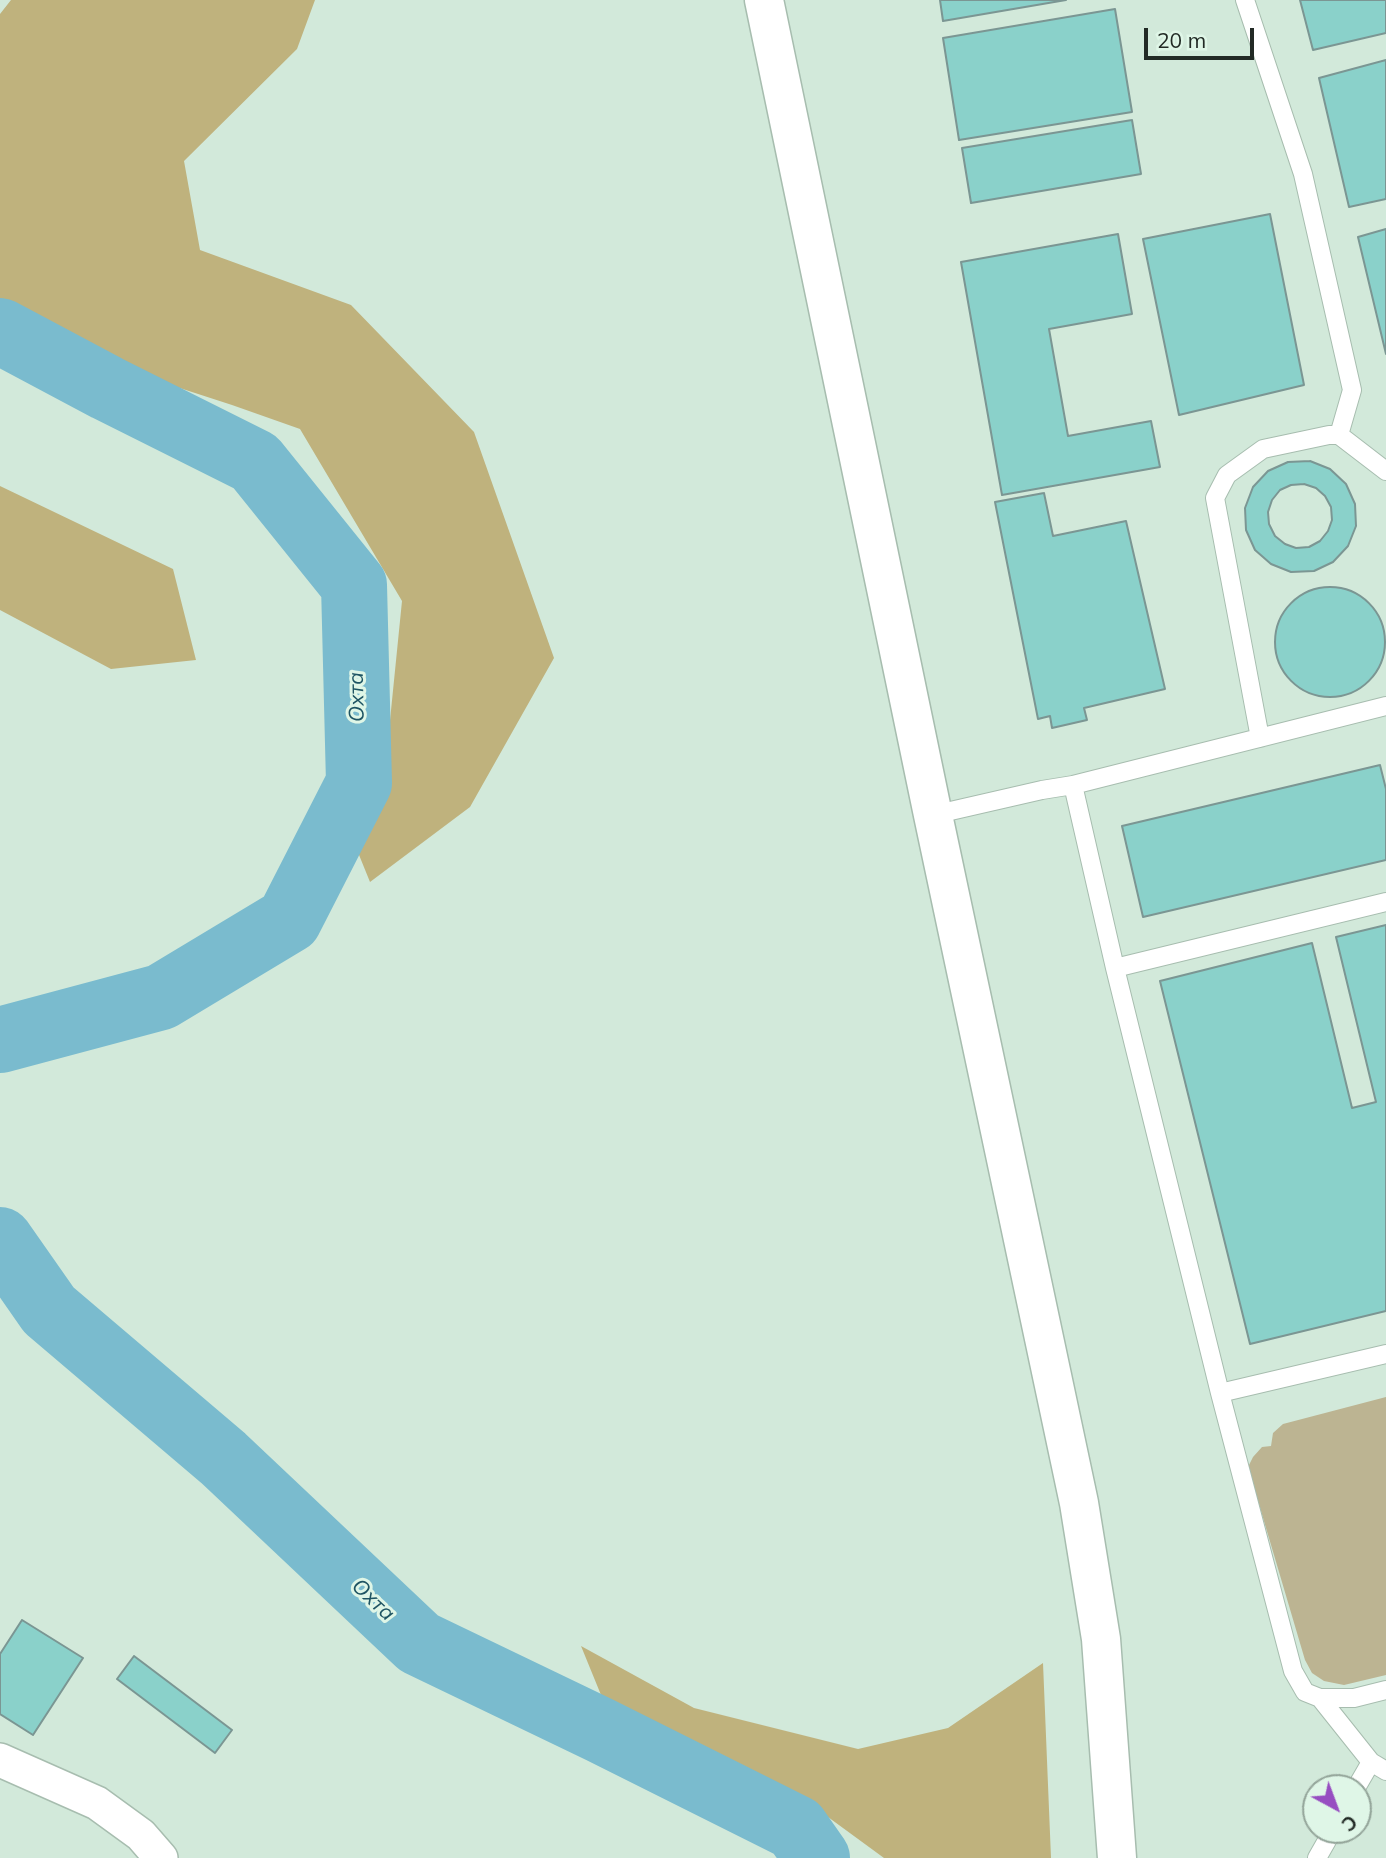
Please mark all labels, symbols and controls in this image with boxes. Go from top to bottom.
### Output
scale bar [1148,14,1258,58]
text: 20 m [1157,27,1206,53]
water label: Охта [344,672,370,722]
water label: Охта [346,1574,400,1626]
north arrow [1302,1774,1372,1844]
text: С [1337,1810,1362,1837]

